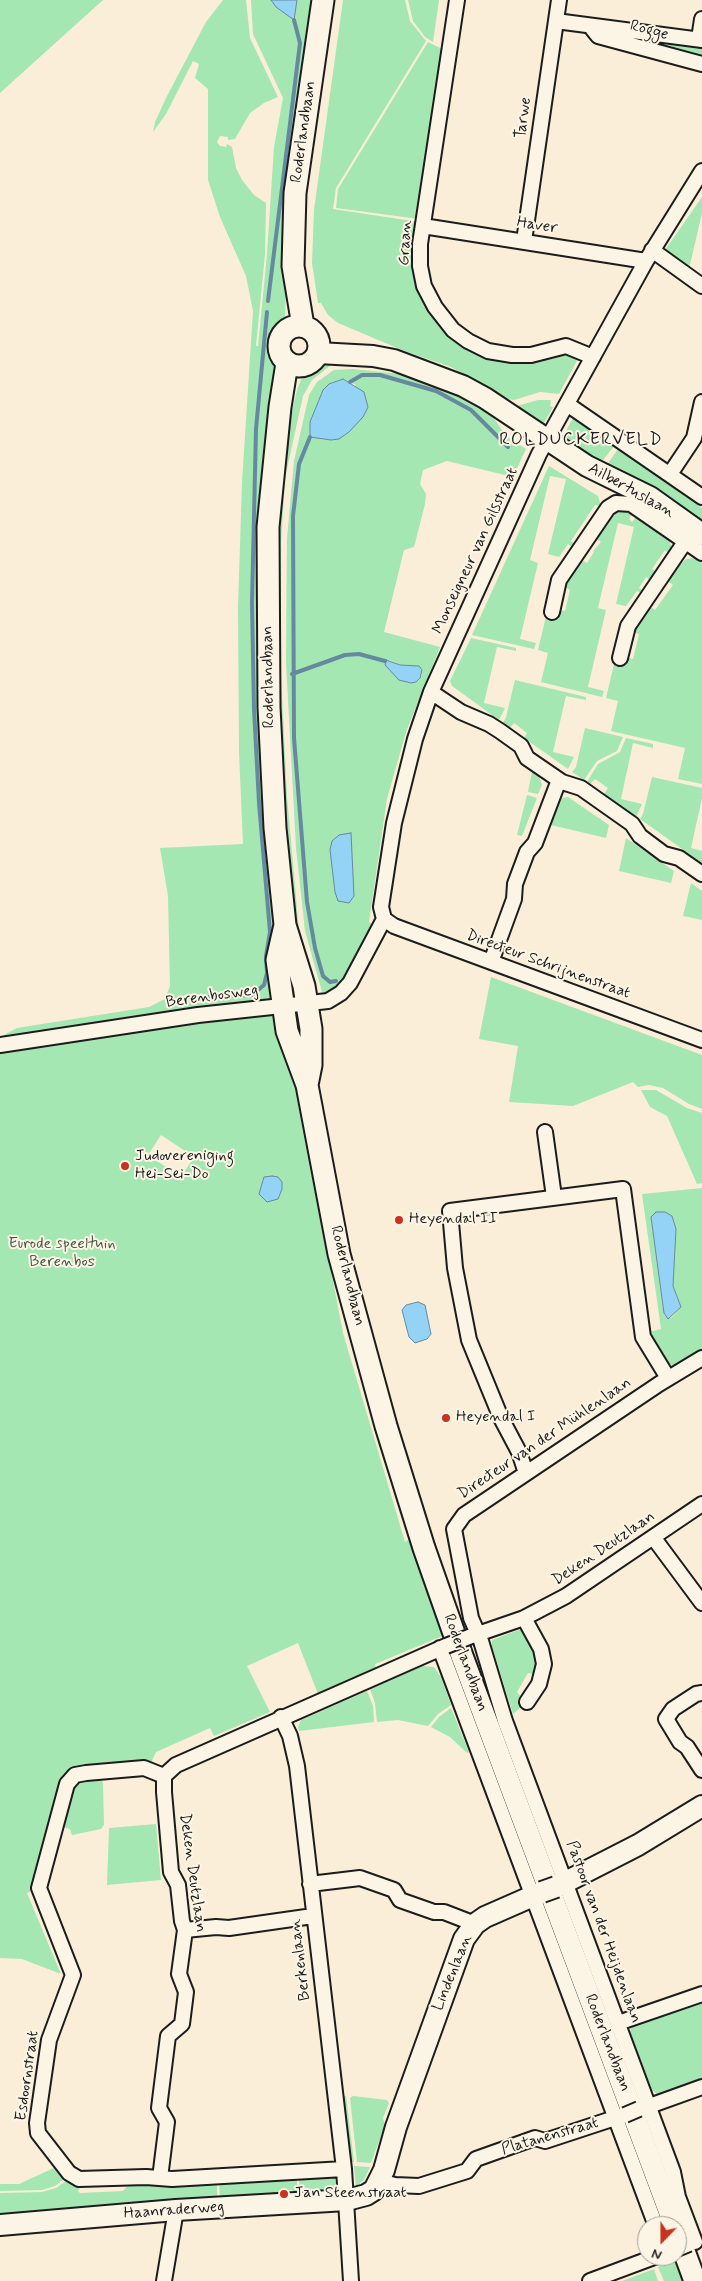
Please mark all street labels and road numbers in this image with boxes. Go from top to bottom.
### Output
street label: Rogge [628,17,670,45]
street label: Roderlandbaan [287,80,321,184]
street label: Tarwe [512,96,536,140]
street label: Haver [515,213,559,239]
street label: Graan [395,220,417,266]
street label: Ailbertuslaan [585,459,677,523]
street label: Monseigneur van Gilsstraat [429,465,523,637]
street label: Roderlandbaan [259,626,279,728]
street label: Directeur Schrijnenstraat [463,926,633,1004]
street label: Berenbosweg [165,981,259,1013]
street label: Roderlandbaan [325,1224,369,1328]
street label: Directeur van der Mühlenlaan [455,1374,635,1504]
street label: Deken Deutzlaan [549,1508,659,1590]
street label: Roderlandbaan [438,1612,492,1714]
street label: Deken Deutzlaan [174,1812,210,1934]
street label: Pastoor van der Heijdenlaan [561,1838,645,2026]
street label: Berkenlaan [286,1918,316,2002]
street label: Lindenlaan [429,1932,477,2014]
street label: Roderlandbaan [580,1992,634,2094]
street label: Esdoornstraat [12,2030,44,2122]
street label: Platanenstraat [499,2114,601,2160]
street label: Haanraderweg [123,2198,225,2224]

